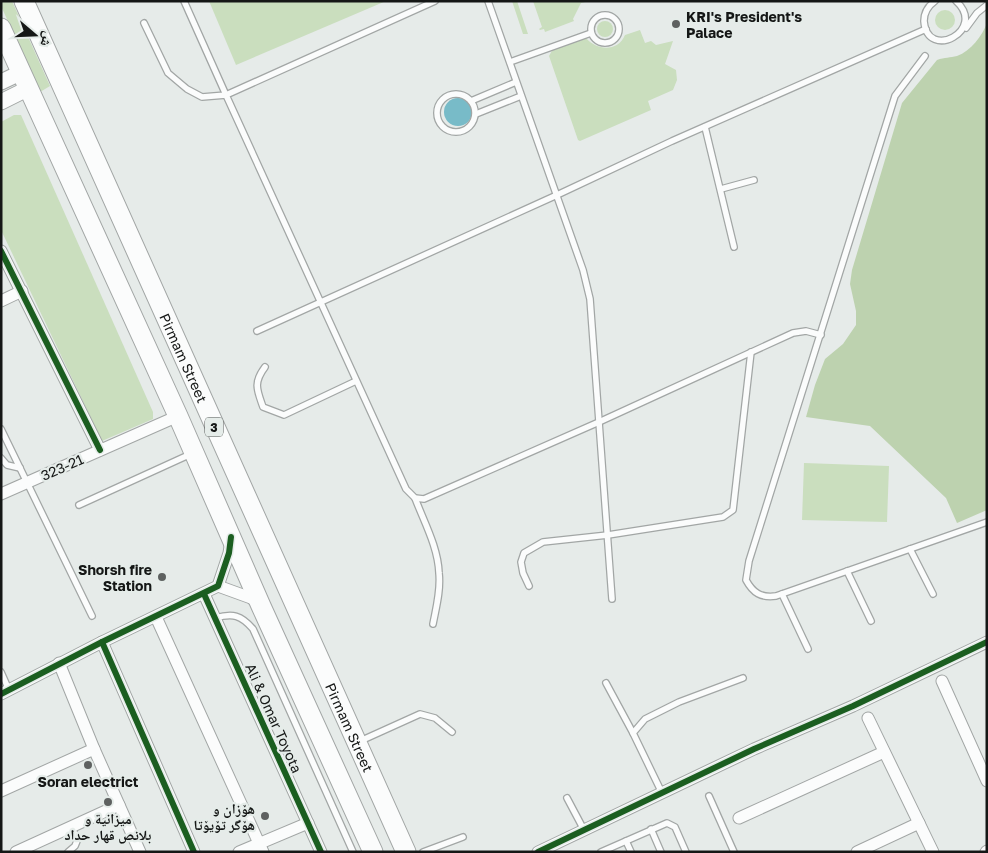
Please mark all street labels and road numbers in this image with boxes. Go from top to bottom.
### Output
street label: Pirmam Street [157,310,212,405]
road number: 3 [205,418,223,437]
street label: 323-21 [38,450,86,484]
street label: Ali & Omar Toyota [242,660,306,776]
street label: Pirmam Street [323,680,377,775]

